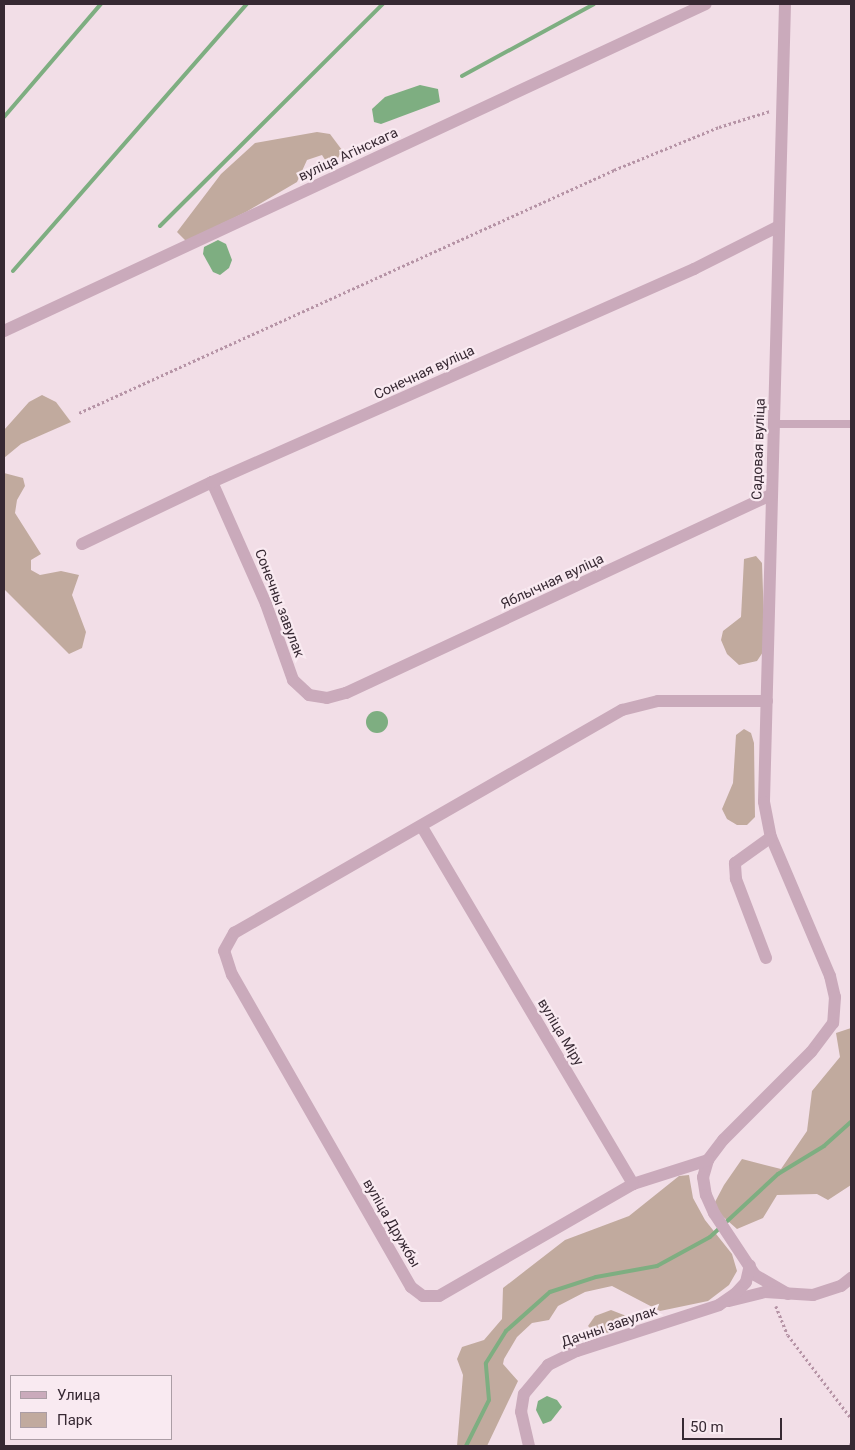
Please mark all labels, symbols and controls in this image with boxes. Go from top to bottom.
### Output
street label: вуліца Агінскага [296,124,400,184]
street label: Сонечная вуліца [371,341,477,403]
street label: Садовая вуліца [748,398,768,500]
street label: Сонечны завулак [252,546,308,660]
street label: Яблычная вуліца [498,550,606,612]
street label: вуліца Міру [534,995,588,1069]
street label: вуліца Дружбы [360,1176,424,1270]
street label: Дачны завулак [559,1302,659,1350]
legend [10,1375,172,1440]
text: Улица [57,1386,100,1404]
scale bar [685,1408,785,1440]
text: Парк [57,1411,92,1429]
text: 50 m [690,1418,724,1436]

